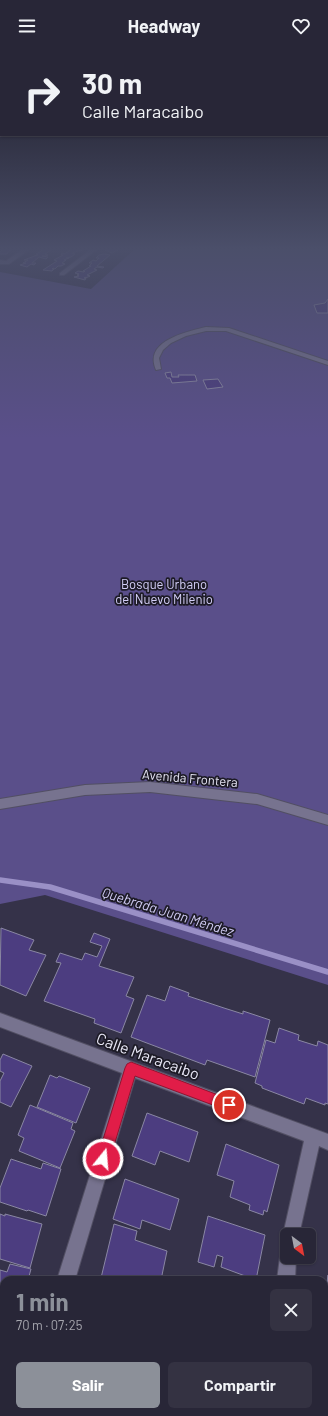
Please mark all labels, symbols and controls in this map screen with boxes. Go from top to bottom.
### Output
icon: menu [16,15,38,37]
text: Headway [128,15,200,37]
icon: heart [290,15,312,37]
text: 30 m [82,66,142,100]
icon: right [16,68,68,120]
text: Calle Maracaibo [82,100,204,122]
park label: Bosque Urbano del Nuevo Milenio [115,576,213,607]
street label: Avenida Frontera [142,766,238,790]
water label: Quebrada Juan Méndez [100,883,237,940]
street label: Calle Maracaibo [94,1028,202,1083]
pin [212,1088,246,1122]
icon: arrive [218,1094,240,1116]
position arrow [82,1138,124,1180]
north arrow [280,1228,316,1264]
map controls [280,1228,316,1264]
text: 1 min [16,1287,69,1316]
button: close [270,1289,312,1331]
text: 70 m · 07:25 [16,1317,82,1333]
button: Salir [16,1362,160,1408]
button: Compartir [168,1362,312,1408]

